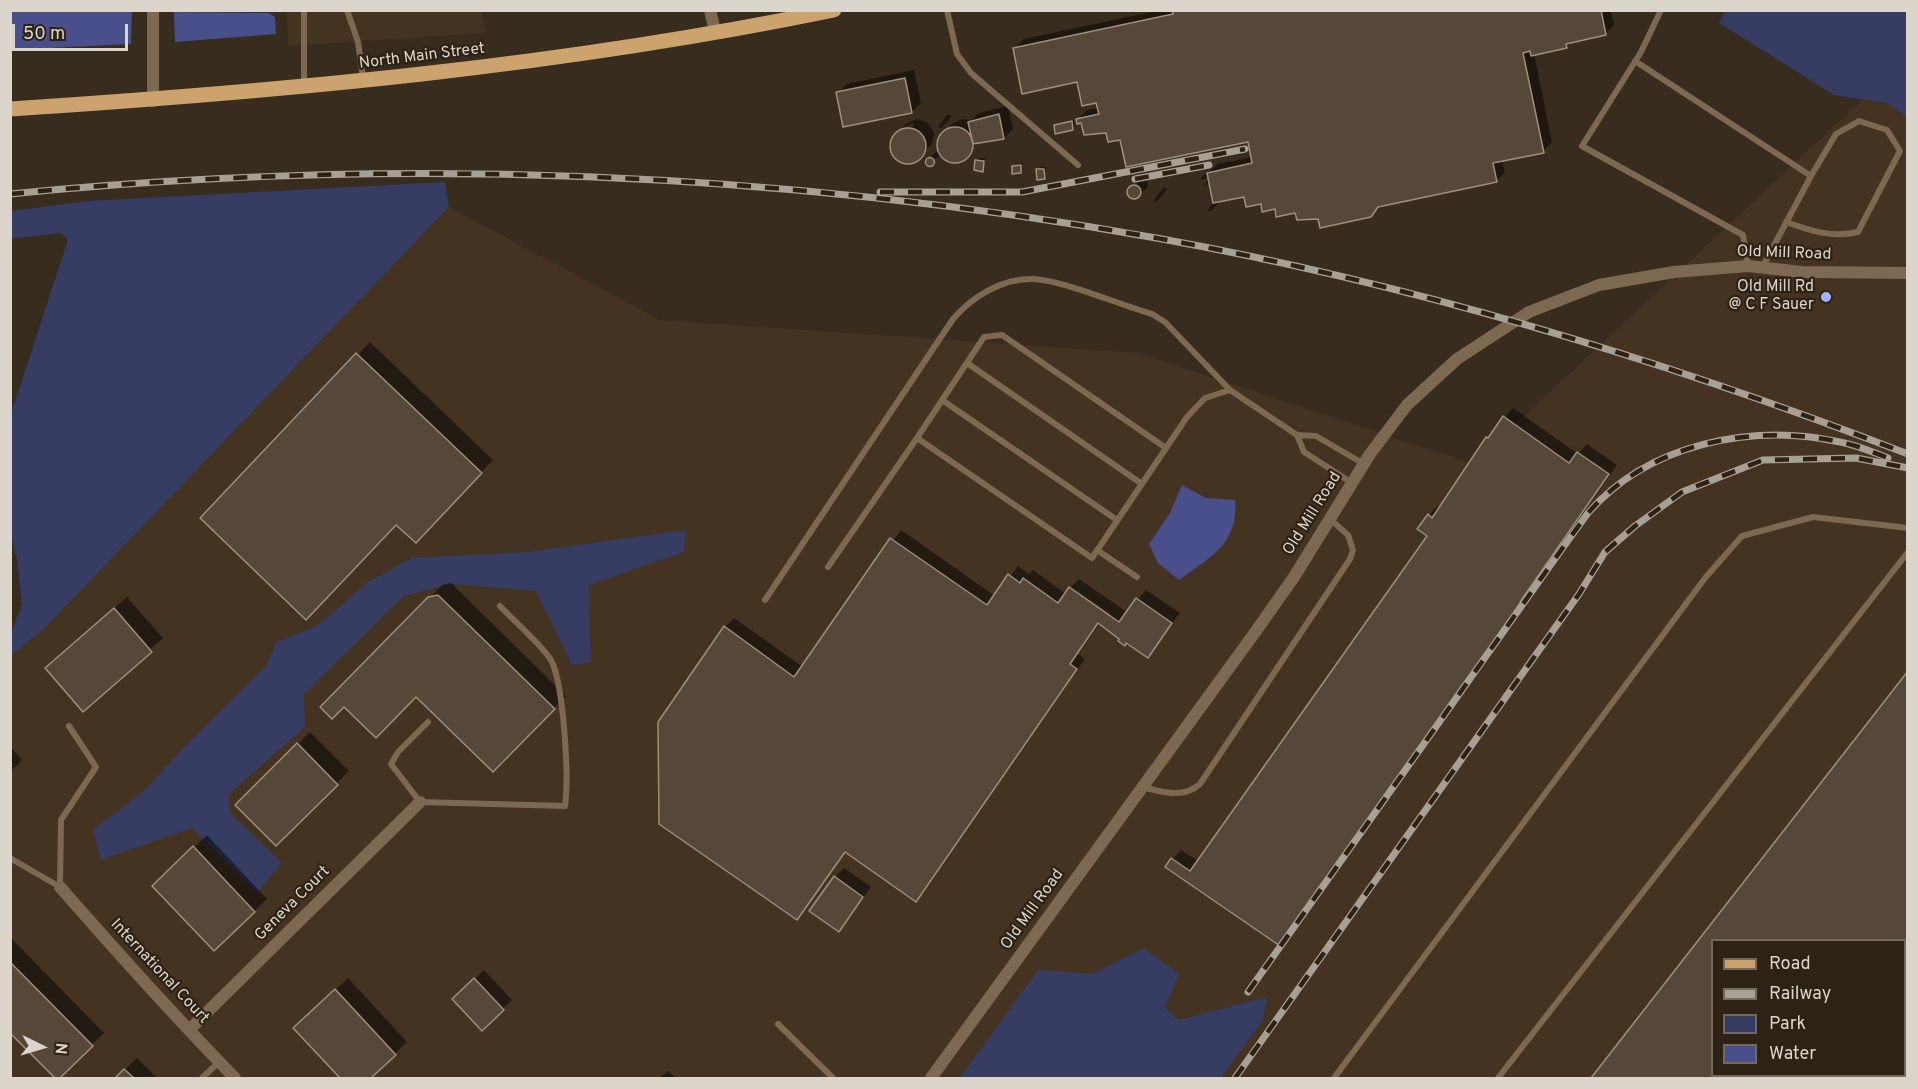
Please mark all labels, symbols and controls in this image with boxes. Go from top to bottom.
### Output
scale bar [15,12,130,50]
text: 50 m [23,23,65,46]
street label: North Main Street [358,40,486,74]
street label: Old Mill Road [1736,243,1832,265]
place label: Old Mill Rd @ C F Sauer [1729,278,1814,316]
marker: Old Mill Rd @ C F Sauer [1819,290,1833,304]
street label: Old Mill Road [1280,469,1346,559]
street label: Geneva Court [251,862,335,946]
street label: Old Mill Road [997,866,1069,954]
street label: International Court [105,916,213,1028]
legend [1711,939,1906,1077]
text: Road [1769,953,1811,976]
text: Railway [1769,983,1831,1006]
text: Park [1769,1013,1806,1036]
north arrow [12,1017,72,1077]
text: N [49,1042,70,1055]
text: Water [1769,1043,1816,1066]

